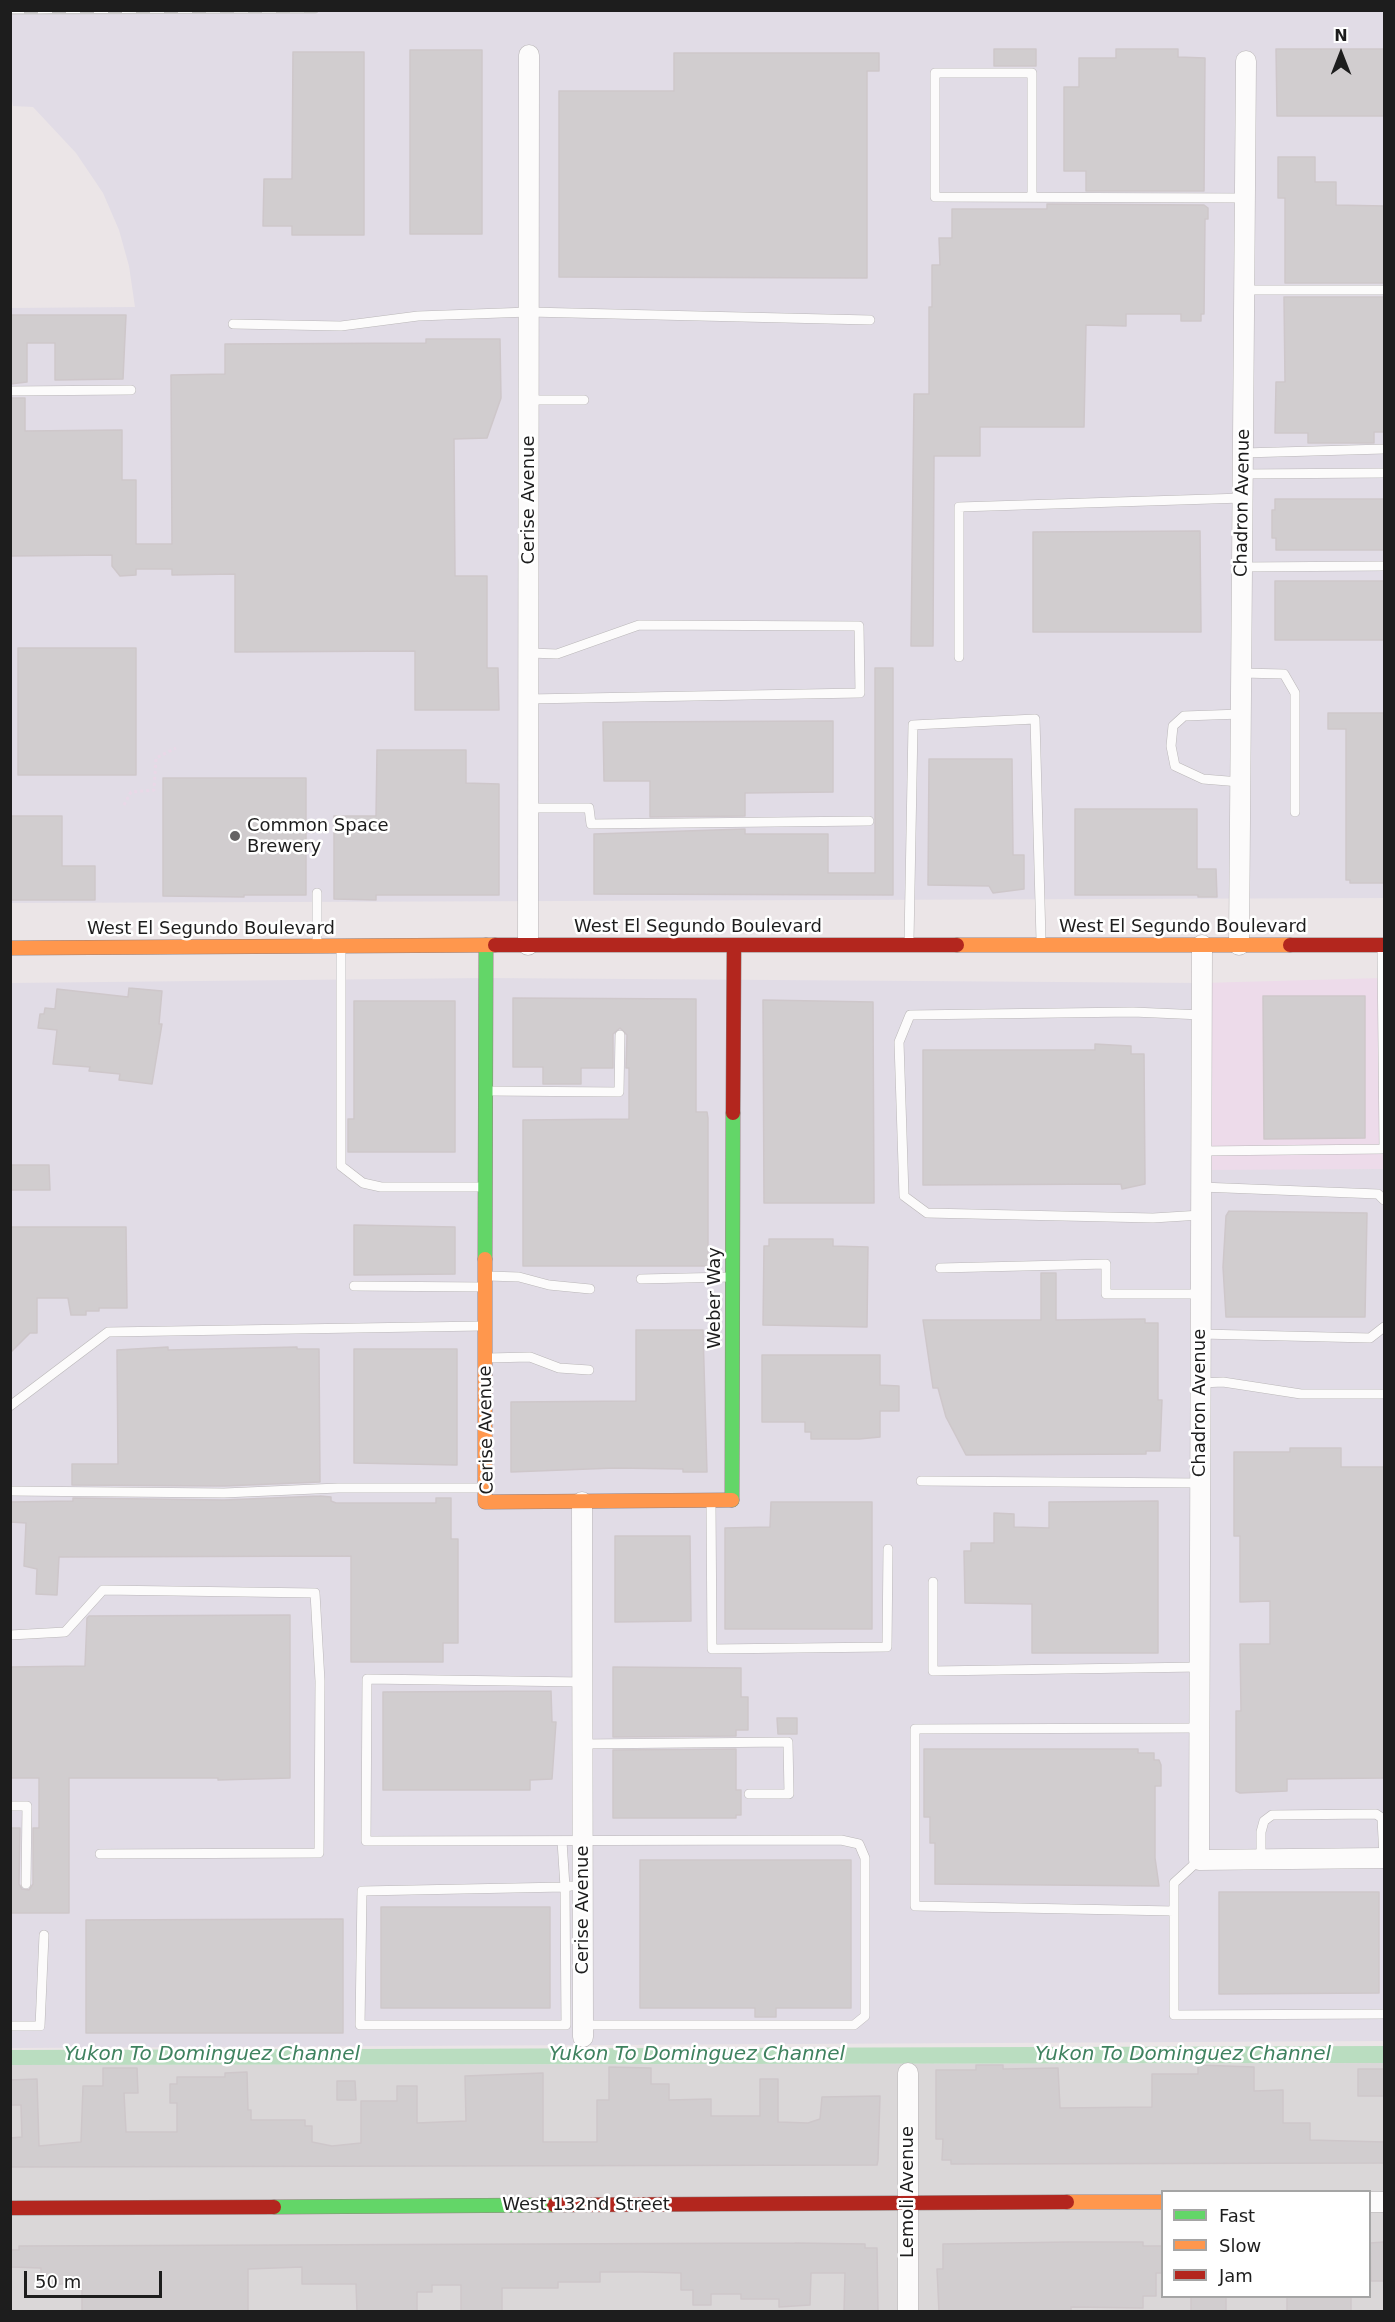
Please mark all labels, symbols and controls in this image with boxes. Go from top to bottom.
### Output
north arrow [1311,24,1371,84]
text: N [1334,26,1348,45]
street label: Chadron Avenue [1231,429,1255,577]
street label: Cerise Avenue [518,435,540,565]
place label: Common Space Brewery [247,815,389,858]
marker: Common Space Brewery [228,829,242,843]
street label: West El Segundo Boulevard [574,916,822,938]
street label: West El Segundo Boulevard [1059,916,1307,938]
street label: West El Segundo Boulevard [87,918,335,940]
street label: Weber Way [704,1247,726,1349]
street label: Chadron Avenue [1189,1329,1211,1477]
street label: Cerise Avenue [475,1365,499,1495]
street label: Cerise Avenue [572,1845,594,1975]
water label: Yukon To Dominguez Channel [64,2043,360,2067]
water label: Yukon To Dominguez Channel [549,2043,845,2067]
water label: Yukon To Dominguez Channel [1035,2043,1331,2067]
street label: Lemoli Avenue [897,2126,919,2258]
legend [1161,2190,1371,2298]
street label: West 132nd Street [502,2194,670,2216]
text: Fast [1219,2205,1255,2226]
text: Slow [1219,2235,1261,2256]
scale bar [27,2259,165,2297]
text: Jam [1219,2265,1253,2286]
text: 50 m [35,2271,81,2292]

